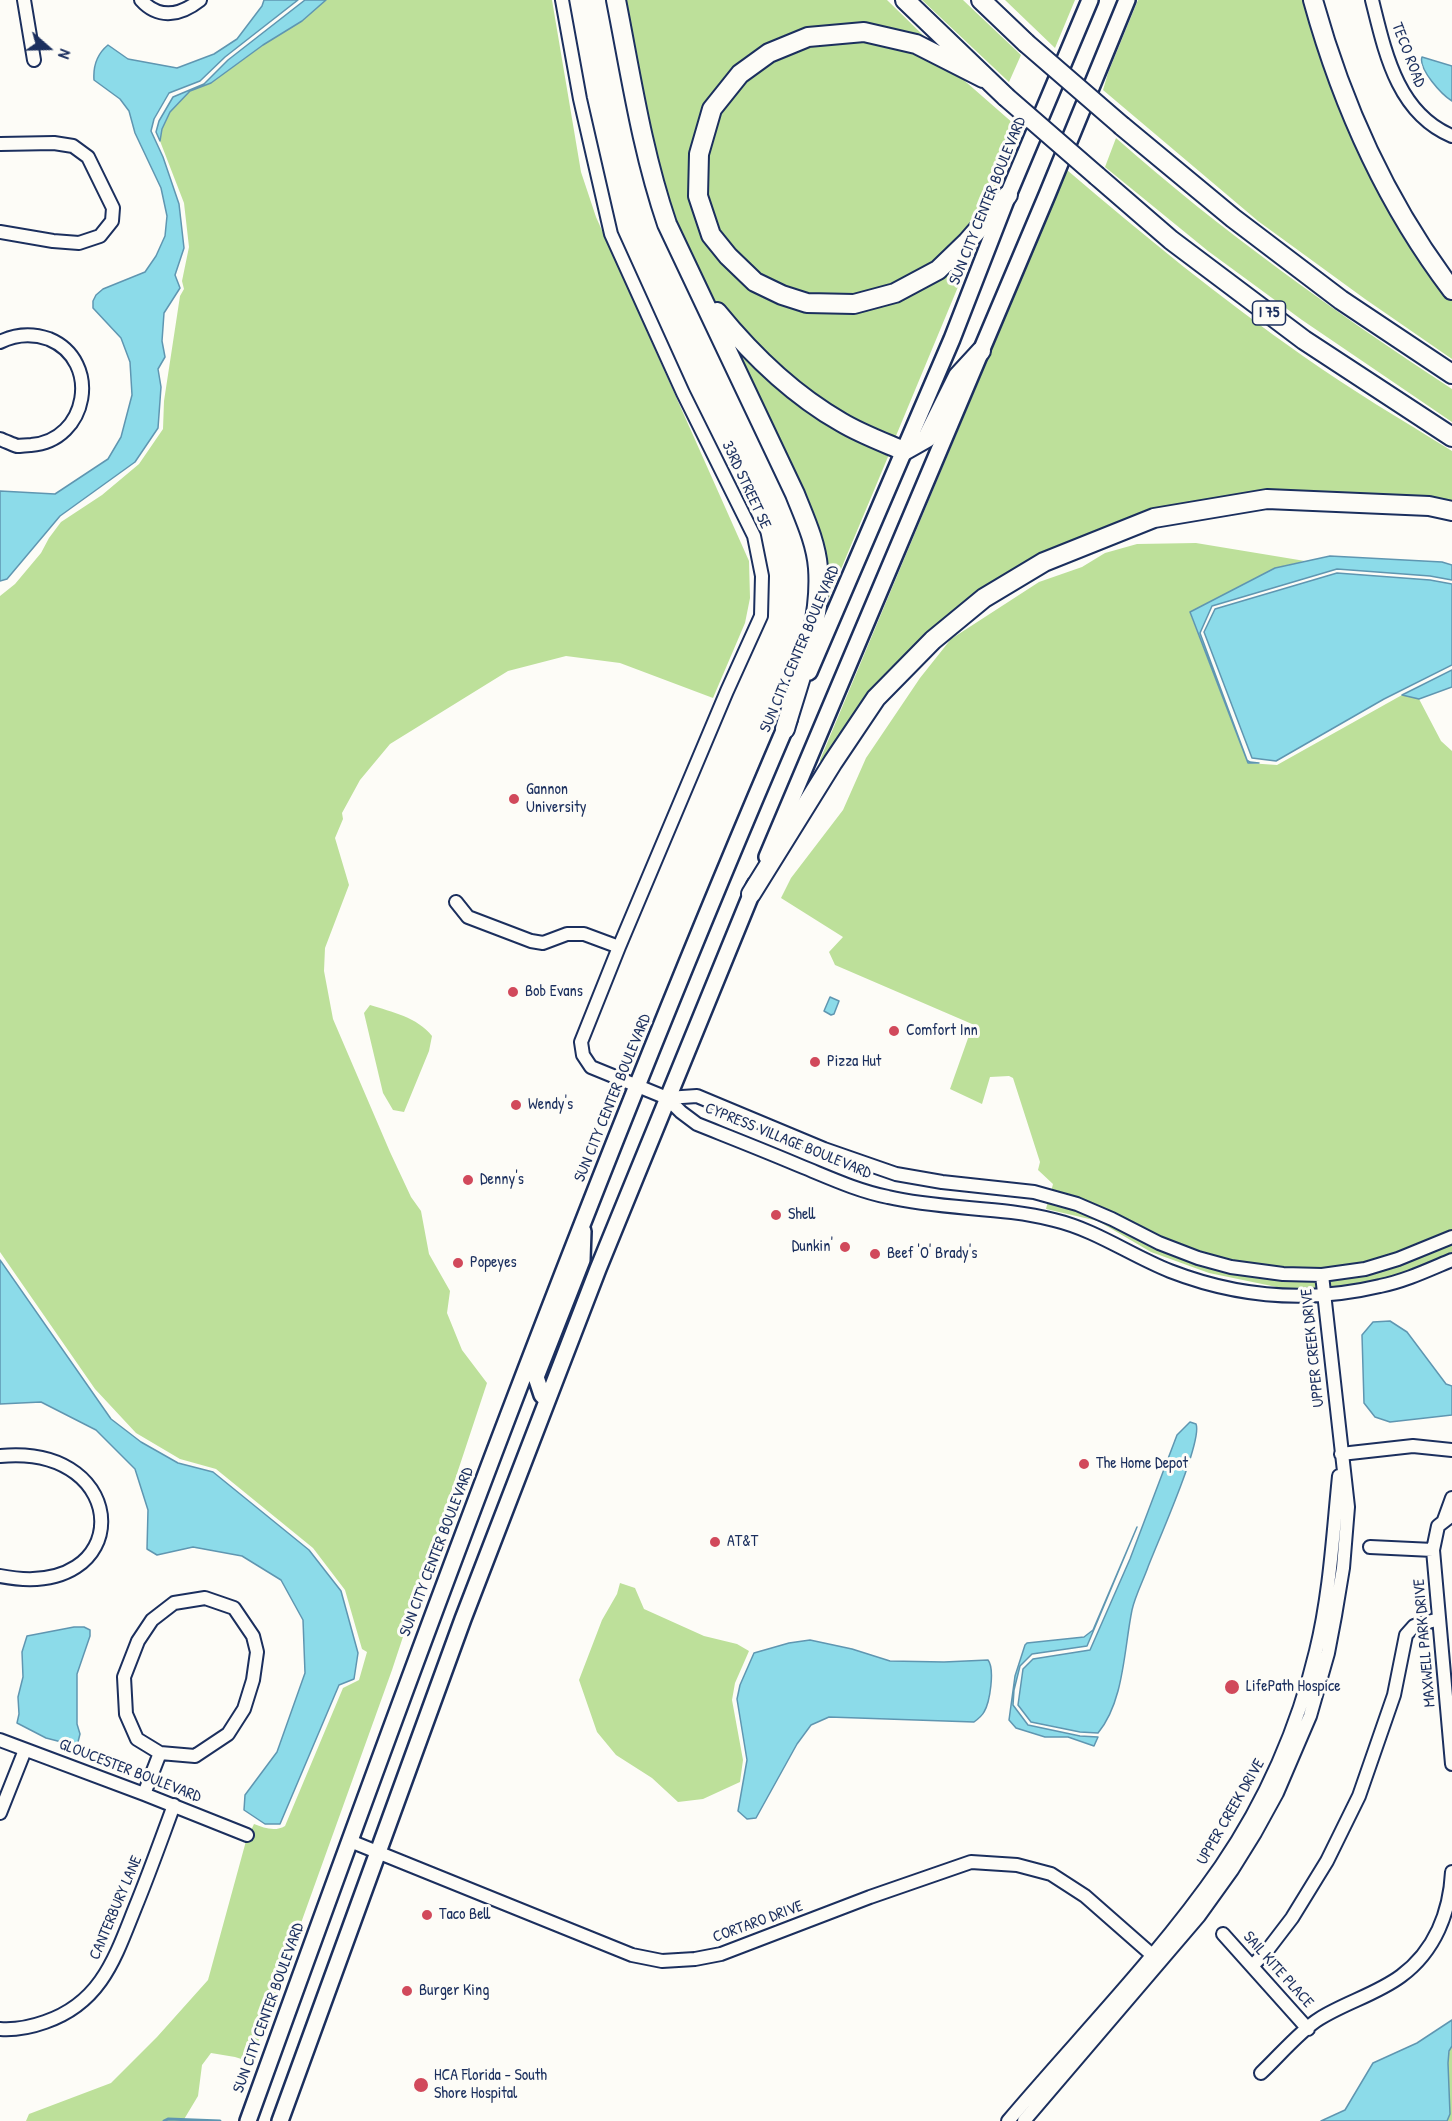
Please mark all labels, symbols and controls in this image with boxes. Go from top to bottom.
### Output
north arrow [18,18,78,78]
street label: TECO ROAD [1387,20,1429,90]
text: N [53,46,77,62]
street label: SUN CITY CENTER BOULEVARD [945,114,1031,288]
road number: I 75 [1252,301,1286,325]
street label: 33RD STREET SE [717,438,775,532]
street label: SUN CITY CENTER BOULEVARD [756,563,844,735]
place label: Gannon University [526,780,587,818]
marker: Gannon University [507,792,521,806]
place label: Bob Evans [525,982,583,1002]
marker: Bob Evans [506,985,520,999]
street label: SUN CITY CENTER BOULEVARD [570,1011,656,1185]
place label: Comfort Inn [906,1021,978,1041]
marker: Comfort Inn [887,1024,901,1038]
place label: Pizza Hut [827,1052,881,1072]
marker: Pizza Hut [808,1055,822,1069]
place label: Wendy's [528,1095,573,1115]
marker: Wendy's [509,1098,523,1112]
street label: CYPRESS VILLAGE BOULEVARD [702,1099,874,1183]
place label: Denny's [480,1170,524,1190]
marker: Denny's [461,1173,475,1187]
place label: Shell [788,1205,815,1225]
marker: Shell [769,1208,783,1222]
place label: Dunkin' [792,1237,833,1257]
marker: Dunkin' [838,1240,852,1254]
place label: Beef 'O' Brady's [887,1244,977,1264]
marker: Beef 'O' Brady's [868,1247,882,1261]
place label: Popeyes [470,1253,517,1273]
marker: Popeyes [451,1256,465,1270]
street label: UPPER CREEK DRIVE [1297,1288,1329,1408]
place label: The Home Depot [1096,1454,1188,1474]
marker: The Home Depot [1077,1457,1091,1471]
street label: SUN CITY CENTER BOULEVARD [396,1465,478,1639]
place label: AT&T [727,1532,758,1552]
marker: AT&T [708,1535,722,1549]
street label: MAXWELL PARK DRIVE [1410,1578,1440,1708]
place label: LifePath Hospice [1246,1677,1341,1697]
marker: LifePath Hospice [1223,1678,1241,1696]
street label: GLOUCESTER BOULEVARD [56,1735,204,1807]
street label: UPPER CREEK DRIVE [1193,1756,1269,1868]
street label: CANTERBURY LANE [85,1853,147,1963]
street label: CORTARO DRIVE [710,1897,806,1947]
place label: Taco Bell [439,1905,490,1925]
marker: Taco Bell [420,1908,434,1922]
street label: SUN CITY CENTER BOULEVARD [229,1920,309,2096]
street label: SAIL KITE PLACE [1239,1928,1317,2012]
place label: Burger King [419,1981,489,2001]
marker: Burger King [400,1984,414,1998]
place label: HCA Florida - South Shore Hospital [434,2066,547,2104]
marker: HCA Florida - South Shore Hospital [412,2076,430,2094]

